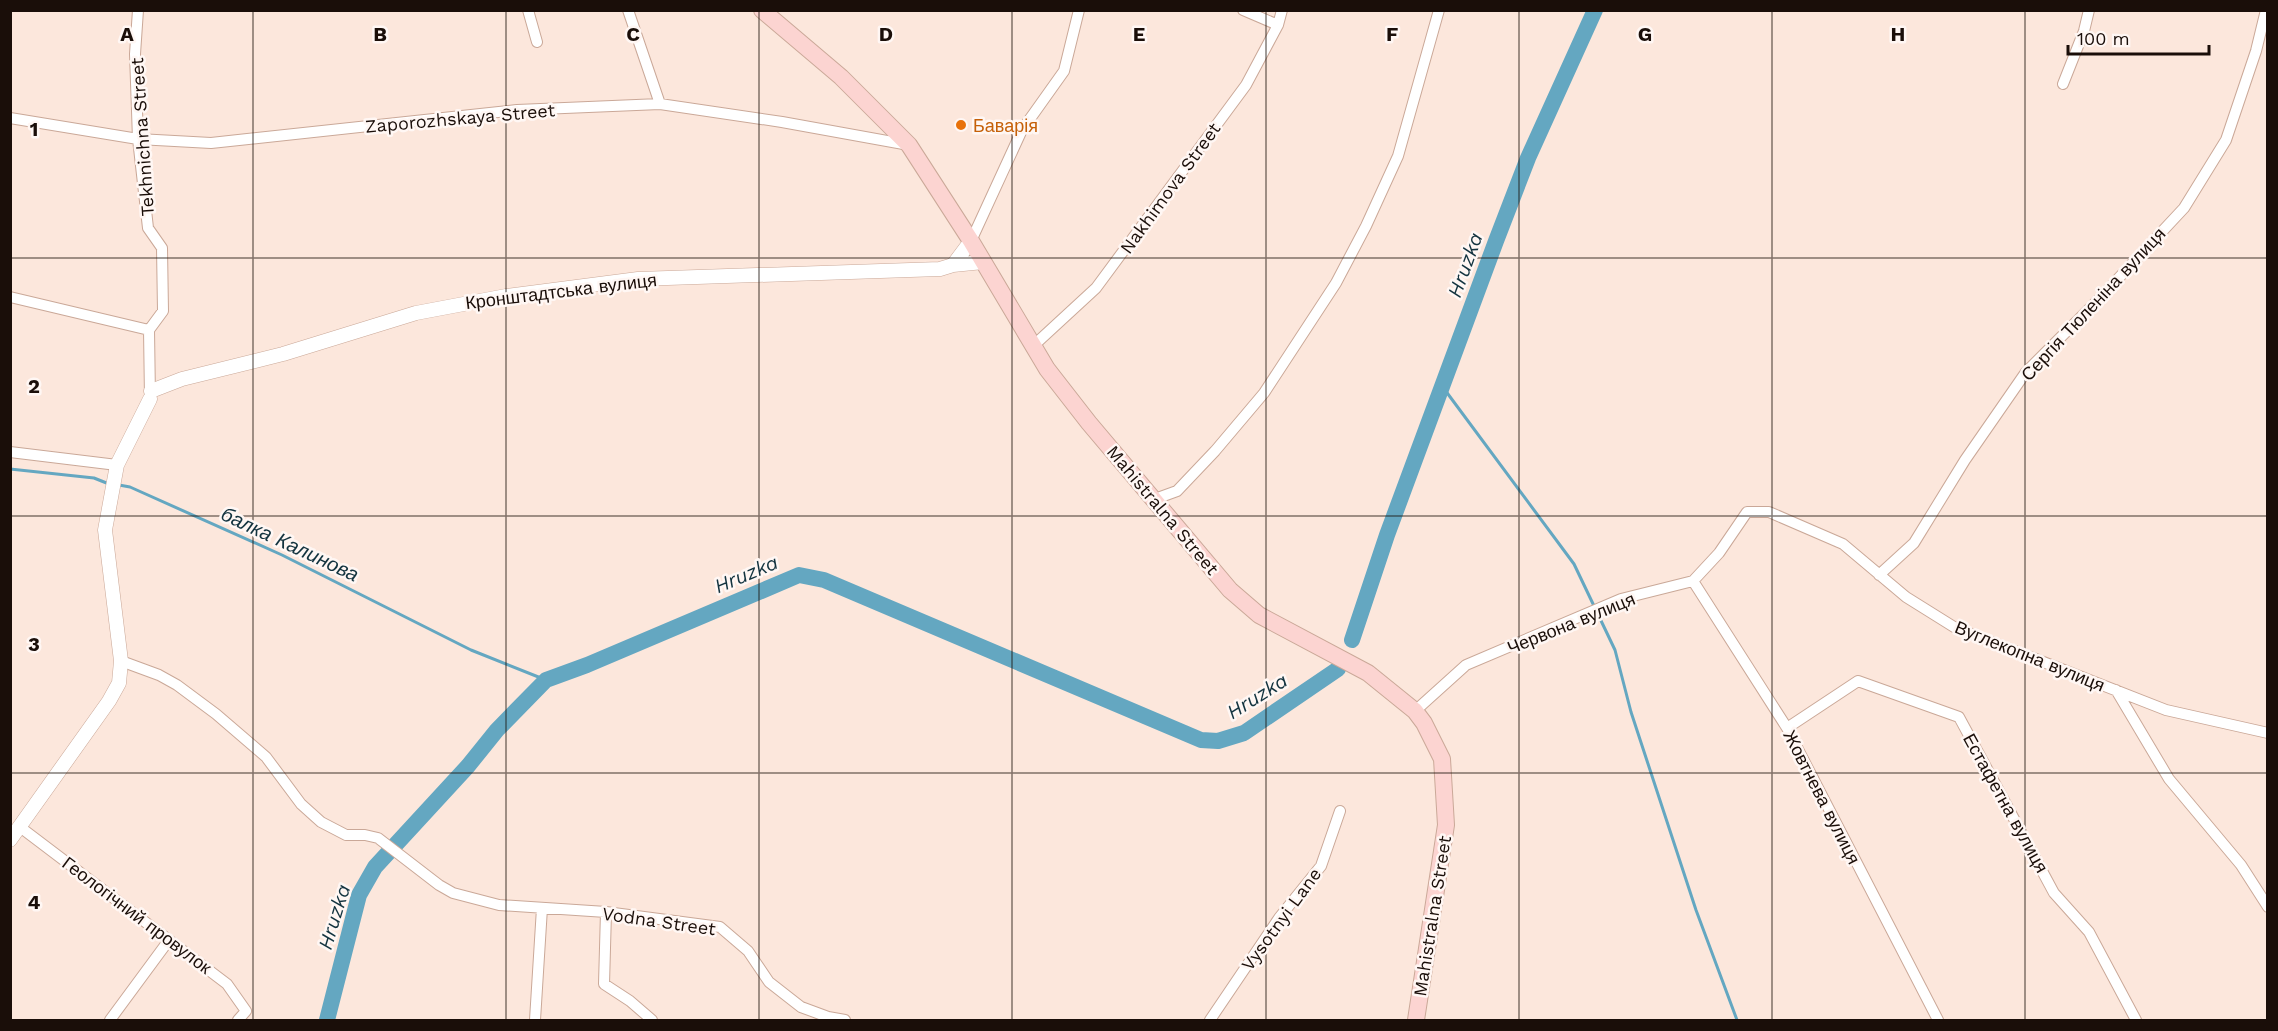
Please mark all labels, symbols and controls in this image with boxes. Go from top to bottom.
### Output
scale bar [2068,18,2209,56]
text: A [120,22,134,46]
text: B [373,22,387,46]
text: C [626,22,640,46]
text: D [879,22,893,46]
text: E [1133,22,1145,46]
text: F [1386,22,1398,46]
text: G [1638,22,1652,46]
text: H [1891,22,1905,46]
text: 100 m [2077,28,2130,49]
street label: Tekhnichna Street [126,57,158,217]
street label: Zaporozhskaya Street [364,99,556,137]
place label: Баварія [973,115,1038,136]
text: 1 [30,117,38,141]
marker: Баварія [954,118,968,132]
street label: Nakhimova Street [1115,118,1225,258]
street label: Сергія Тюленіна вулиця [2017,223,2169,385]
water label: Hruzka [1442,229,1488,301]
street label: Кронштадтська вулиця [464,269,658,313]
text: 2 [28,374,40,398]
street label: Mahistralna Street [1103,441,1224,579]
water label: балка Калинова [217,502,363,586]
water label: Hruzka [710,550,782,598]
street label: Червона вулиця [1504,588,1638,658]
street label: Вуглекопна вулиця [1952,616,2108,696]
text: 3 [28,632,40,656]
water label: Hruzka [1222,668,1292,724]
street label: Жовтнева вулиця [1779,726,1865,868]
street label: Естафетна вулиця [1959,730,2053,876]
street label: Mahistralna Street [1409,834,1455,998]
street label: Геологічний провулок [58,852,216,978]
street label: Vysotnyi Lane [1237,864,1325,974]
water label: Hruzka [313,881,355,953]
text: 4 [28,890,41,914]
street label: Vodna Street [601,903,717,939]

